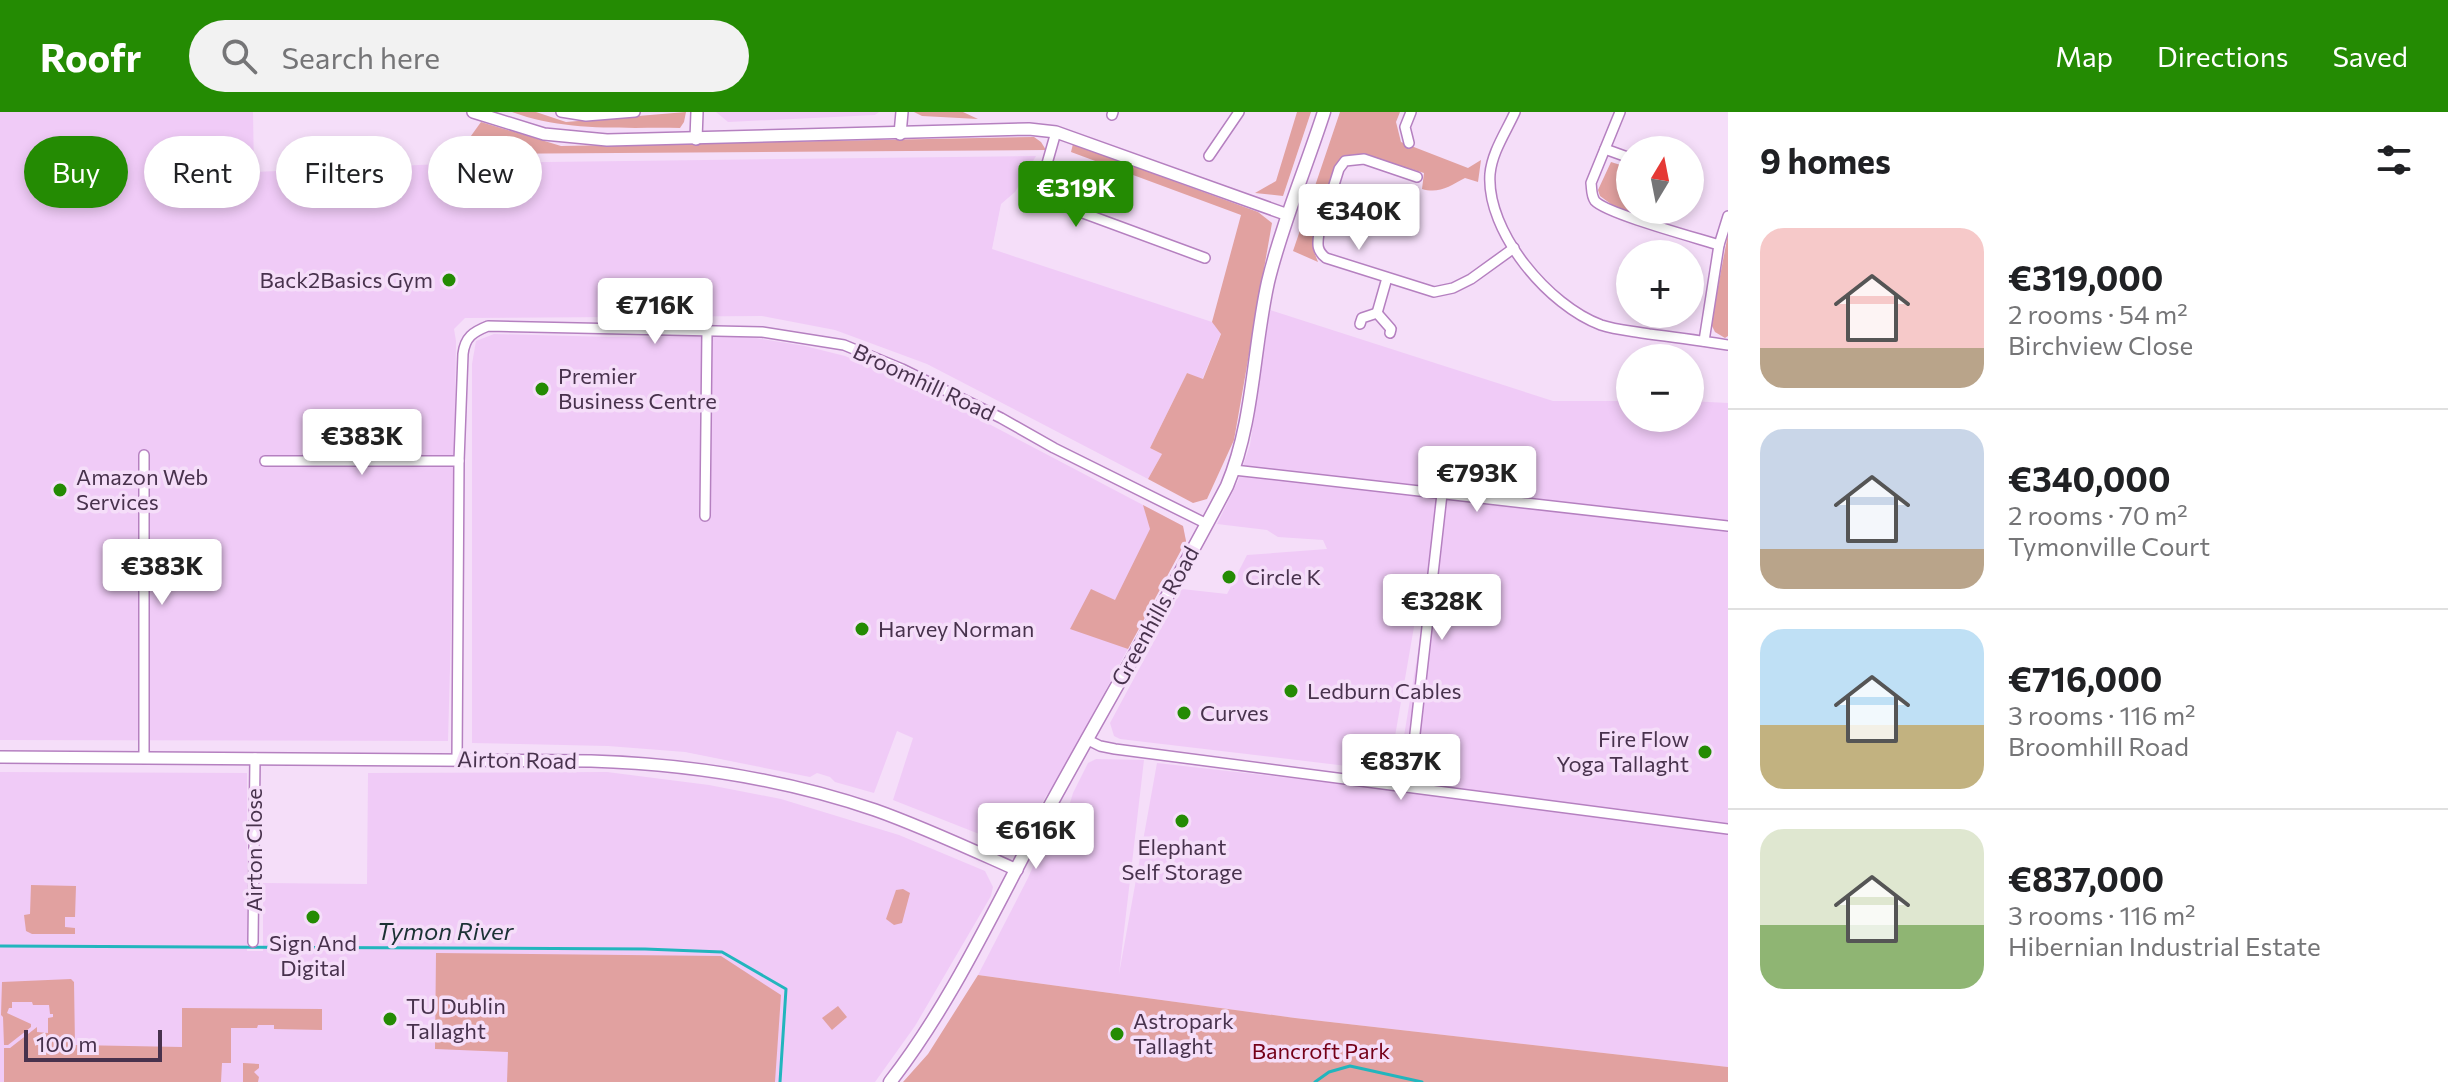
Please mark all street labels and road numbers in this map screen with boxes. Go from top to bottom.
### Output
street label: Broomhill Road [849,337,999,426]
street label: Greenhills Road [1105,541,1204,690]
street label: Airton Road [457,745,577,774]
street label: Airton Close [240,788,267,912]

